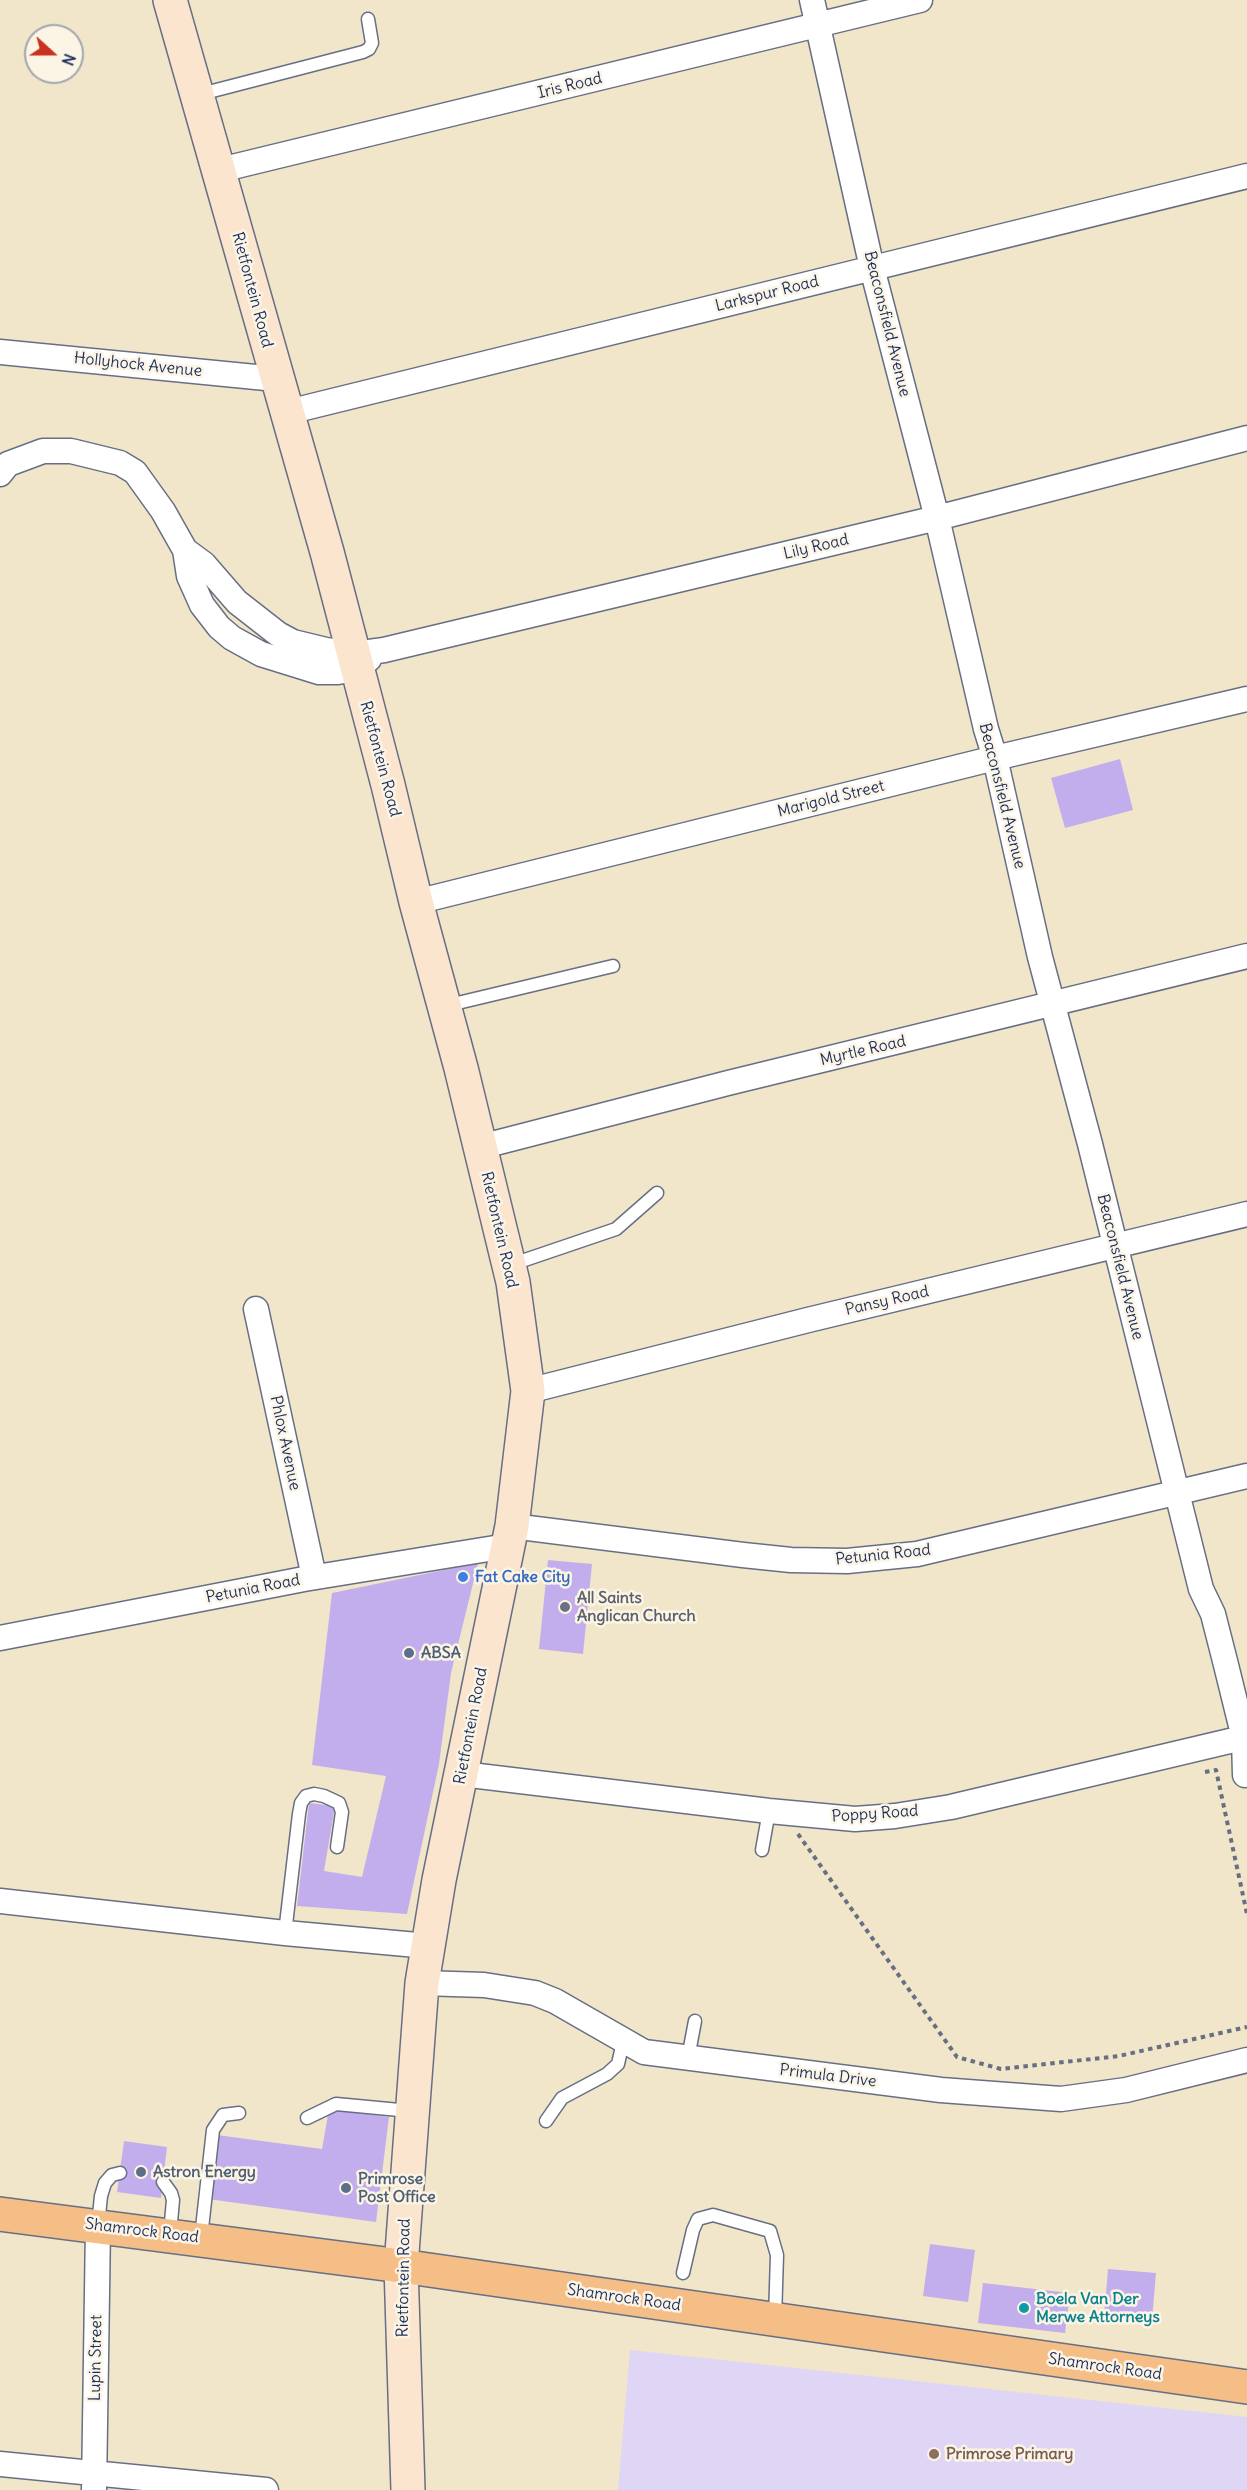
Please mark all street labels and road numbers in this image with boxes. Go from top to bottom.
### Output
street label: Iris Road [536,69,604,103]
street label: Rietfontein Road [227,230,277,350]
street label: Beaconsfield Avenue [860,249,914,399]
street label: Larkspur Road [713,272,821,316]
street label: Hollyhock Avenue [73,349,203,381]
street label: Lily Road [782,530,850,564]
street label: Rietfontein Road [355,699,405,819]
street label: Beaconsfield Avenue [975,721,1029,871]
street label: Marigold Street [776,776,886,822]
street label: Myrtle Road [818,1032,908,1070]
street label: Rietfontein Road [476,1170,522,1290]
street label: Beaconsfield Avenue [1093,1192,1147,1342]
street label: Pansy Road [843,1282,931,1320]
street label: Phlox Avenue [266,1394,304,1492]
street label: Petunia Road [834,1540,932,1570]
street label: Petunia Road [204,1570,302,1608]
street label: Rietfontein Road [450,1666,492,1786]
street label: Poppy Road [831,1801,919,1827]
street label: Primula Drive [778,2061,878,2091]
street label: Shamrock Road [84,2215,200,2247]
street label: Rietfontein Road [393,2218,415,2338]
street label: Shamrock Road [566,2281,682,2315]
street label: Lupin Street [86,2315,106,2401]
street label: Shamrock Road [1047,2350,1163,2384]

